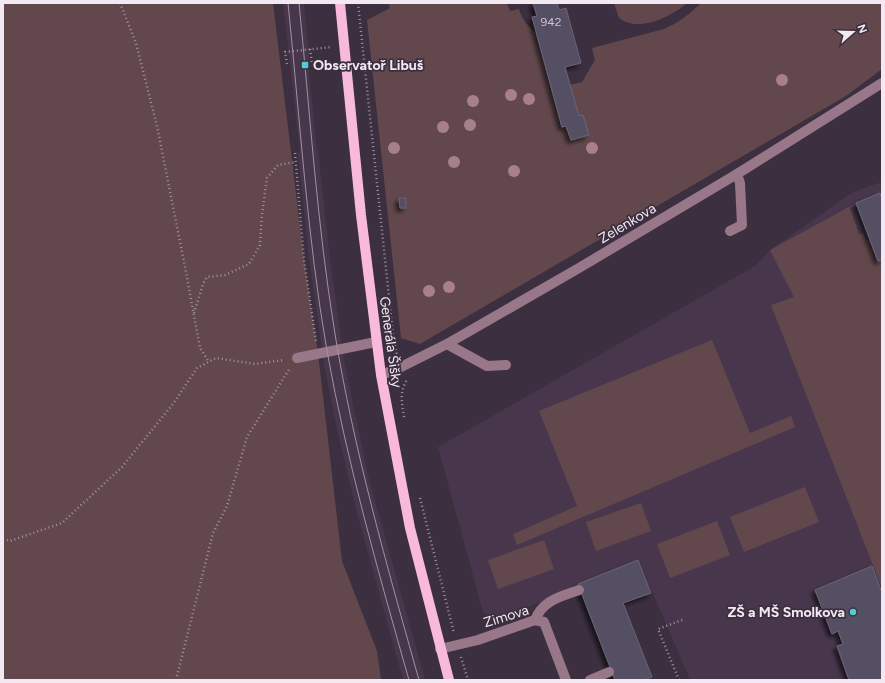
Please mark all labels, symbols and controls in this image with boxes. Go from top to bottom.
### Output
north arrow [833,12,873,52]
house number: 942 [541,15,561,29]
text: N [854,23,869,35]
place label: Observatoř Libuš [313,57,424,74]
marker: Observatoř Libuš [300,60,310,70]
street label: Zelenkova [595,200,659,247]
street label: Generála Šišky [376,295,405,389]
street label: Zimova [482,602,531,631]
place label: ZŠ a MŠ Smolkova [727,604,845,621]
marker: ZŠ a MŠ Smolkova [848,607,858,617]

